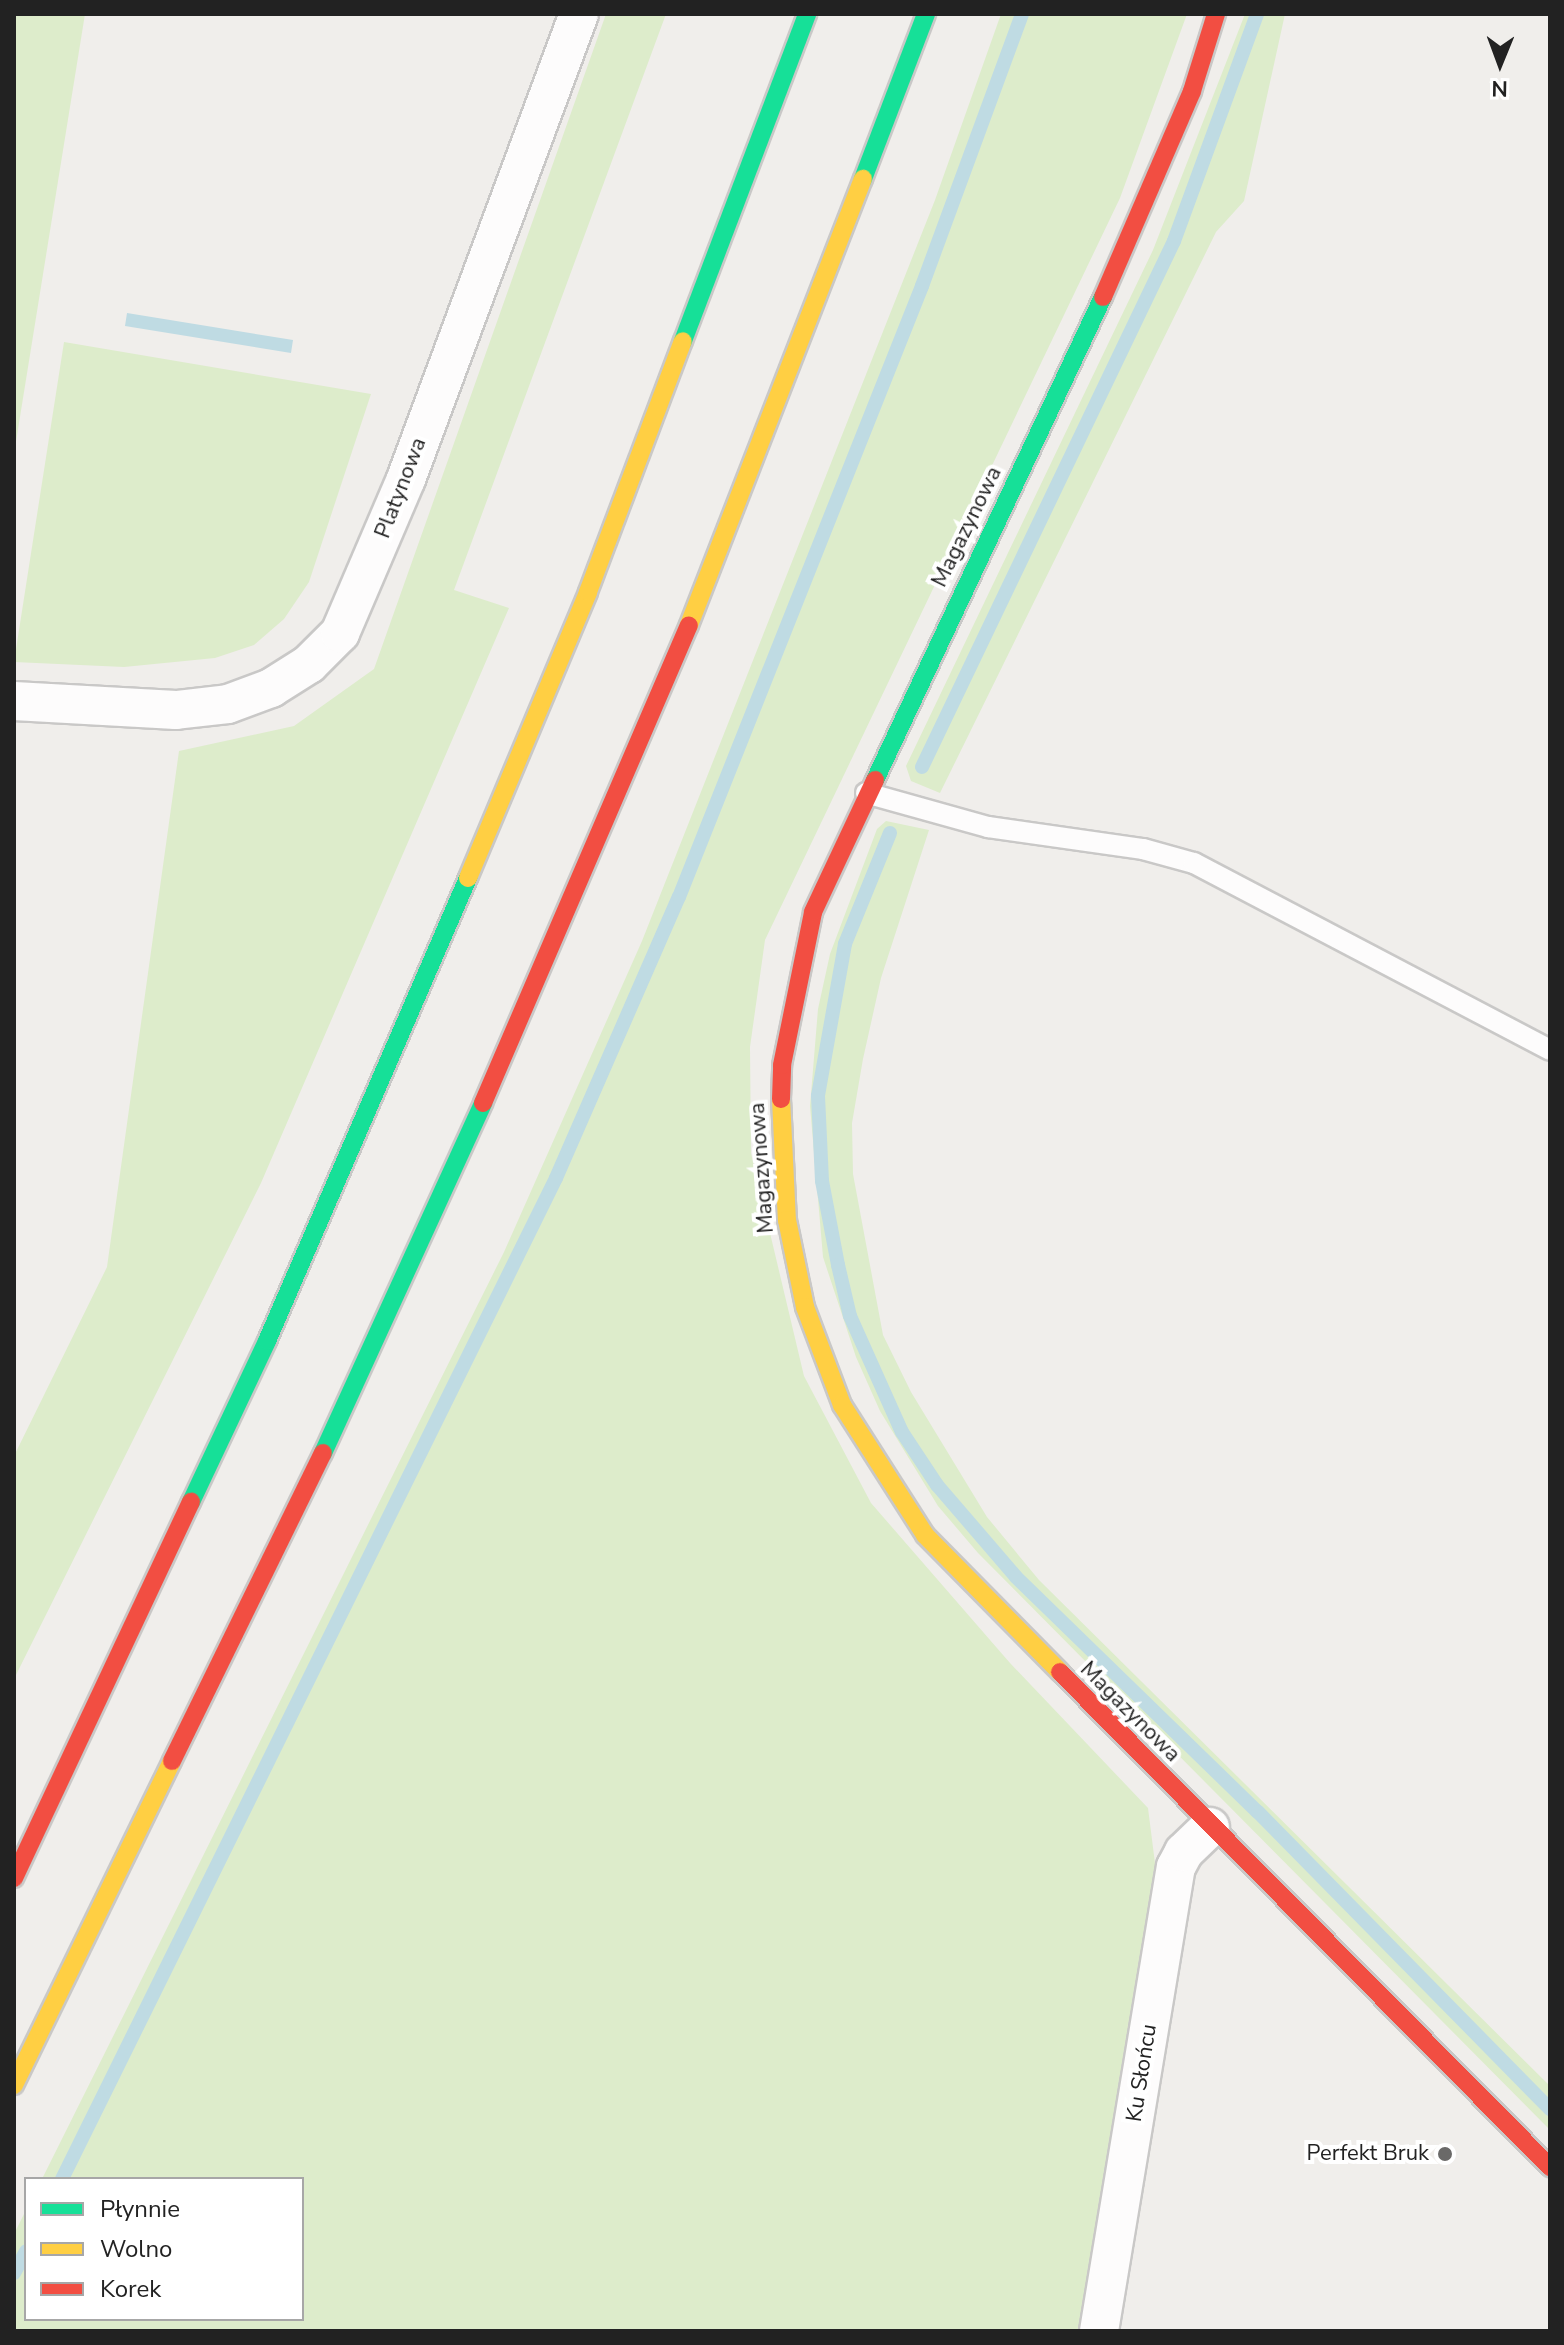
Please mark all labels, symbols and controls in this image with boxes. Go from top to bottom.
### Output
north arrow [1460,24,1540,104]
text: N [1491,73,1508,103]
street label: Platynowa [370,434,432,542]
street label: Magazynowa [926,462,1008,592]
street label: Magazynowa [744,1102,780,1234]
street label: Magazynowa [1074,1656,1186,1768]
street label: Ku Słońcu [1121,2022,1163,2124]
place label: Perfekt Bruk [1307,2141,1429,2167]
marker: Perfekt Bruk [1436,2145,1454,2163]
legend [24,2177,304,2321]
text: Płynnie [100,2193,180,2225]
text: Wolno [100,2233,172,2265]
text: Korek [100,2273,161,2305]

